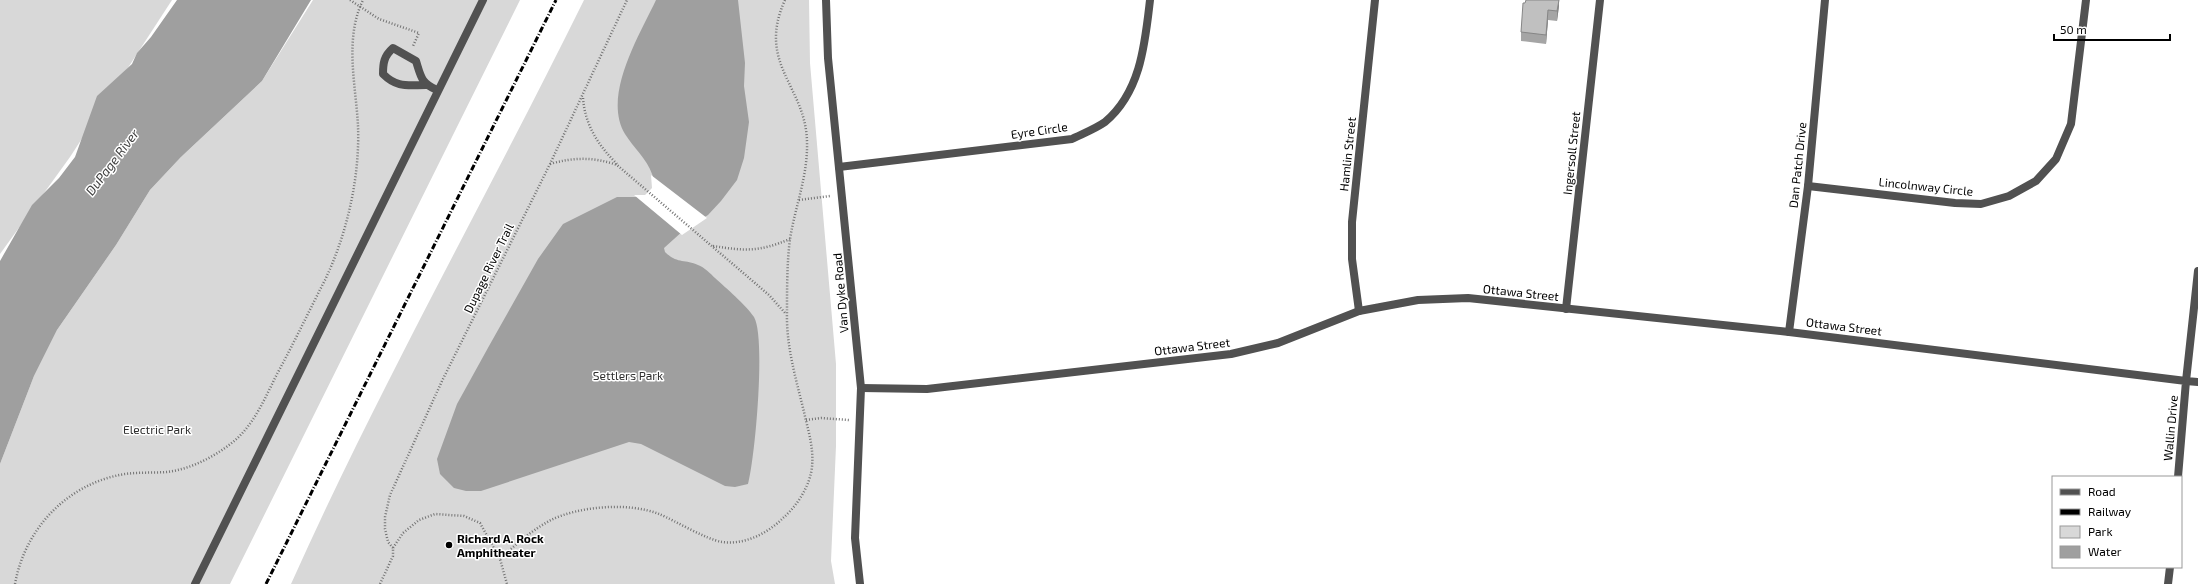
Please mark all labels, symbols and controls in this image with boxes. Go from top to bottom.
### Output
scale bar [2054,16,2170,42]
text: 50 m [2060,22,2087,36]
street label: Ingersoll Street [1560,110,1582,195]
street label: Hamlin Street [1336,116,1358,192]
street label: Eyre Circle [1010,119,1068,141]
street label: Dan Patch Drive [1786,121,1808,209]
water label: DuPage River [82,125,143,198]
street label: Lincolnway Circle [1878,174,1974,198]
street label: Dupage River Trail [460,221,516,315]
street label: Van Dyke Road [830,252,850,334]
street label: Ottawa Street [1482,281,1560,303]
street label: Ottawa Street [1805,314,1883,338]
street label: Ottawa Street [1153,334,1231,358]
park label: Settlers Park [593,368,663,382]
street label: Wallin Drive [2160,394,2180,462]
park label: Electric Park [123,422,191,436]
legend [2052,476,2182,568]
text: Road [2088,484,2116,498]
text: Railway [2088,504,2132,518]
text: Park [2088,524,2113,538]
place label: Richard A. Rock Amphitheater [457,531,544,559]
marker: Richard A. Rock Amphitheater [444,540,454,550]
text: Water [2088,544,2122,558]

